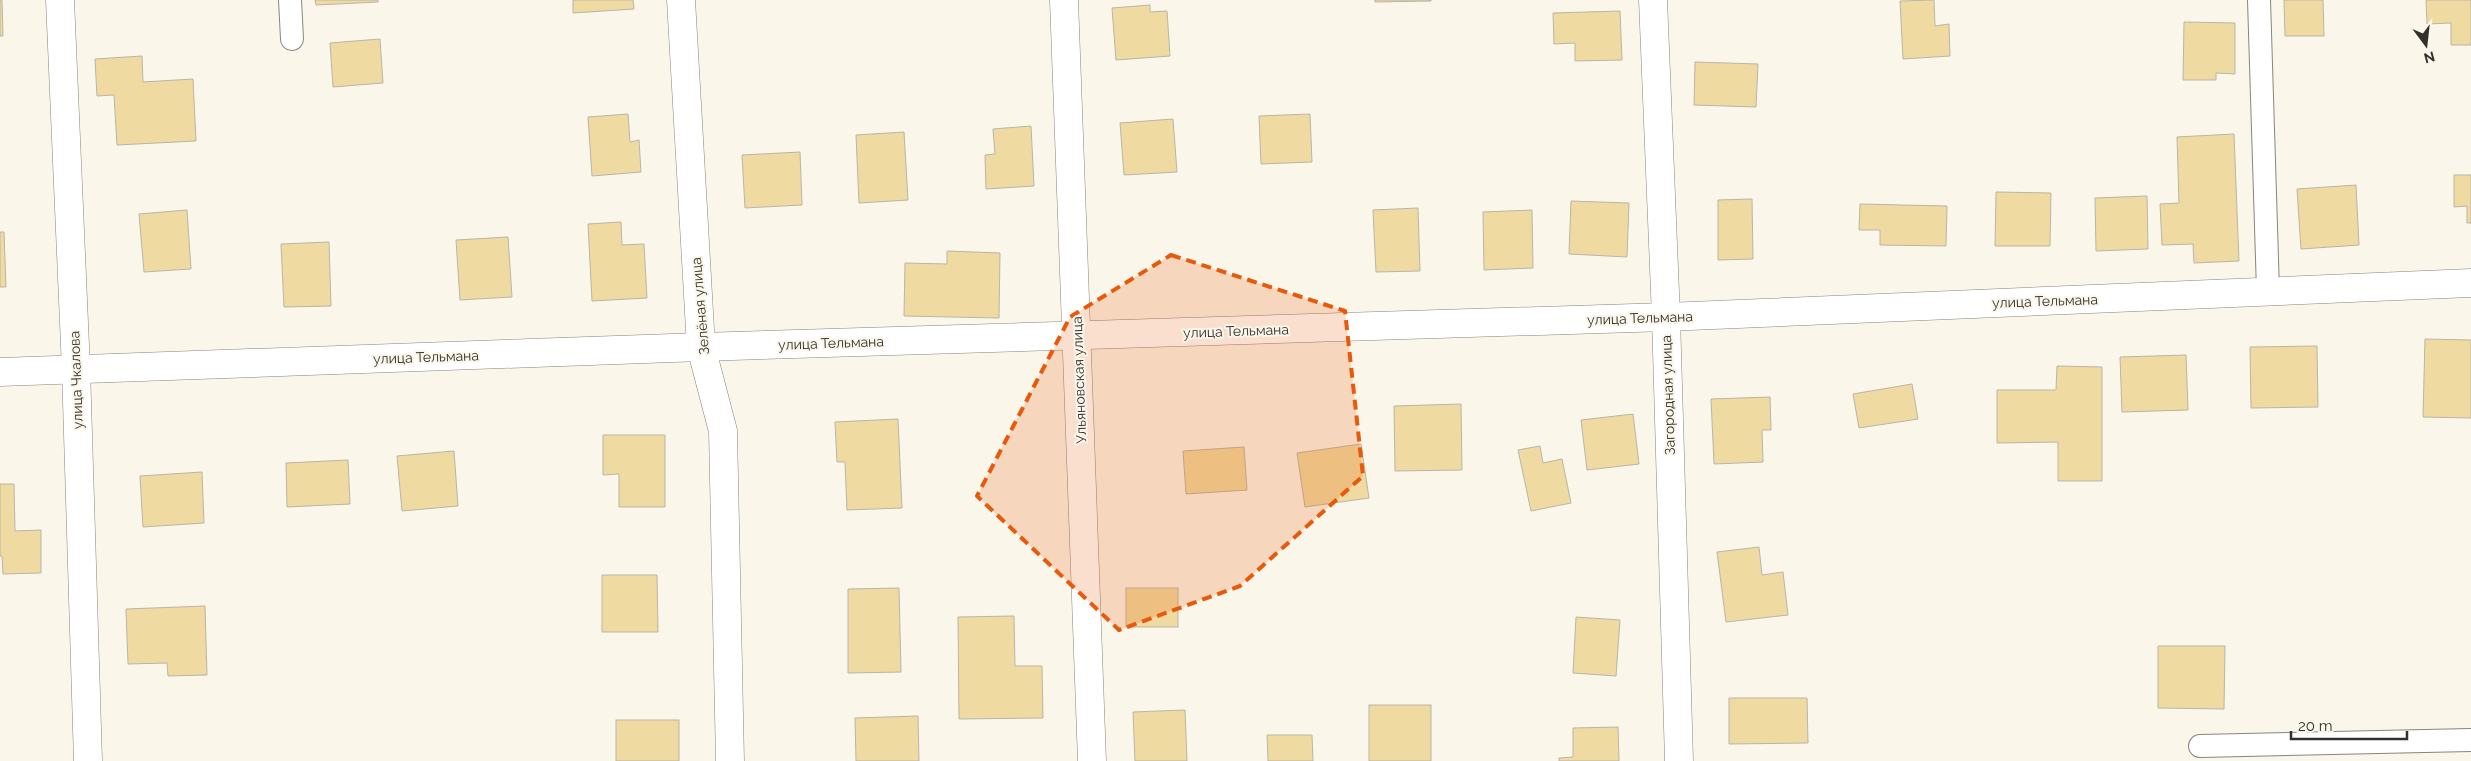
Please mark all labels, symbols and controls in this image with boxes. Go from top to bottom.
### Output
north arrow [2401,20,2451,70]
text: N [2422,48,2437,67]
street label: Зелёная улица [688,257,712,355]
street label: улица Тельмана [1992,291,2098,311]
street label: улица Тельмана [1587,308,1693,328]
street label: Ульяновская улица [1069,316,1089,444]
street label: улица Тельмана [1183,321,1289,341]
street label: улица Чкалова [66,331,86,429]
street label: улица Тельмана [778,333,884,353]
street label: Загородная улица [1658,335,1678,455]
street label: улица Тельмана [373,347,479,367]
scale bar [2291,708,2407,740]
text: 20 m [2298,717,2333,735]

